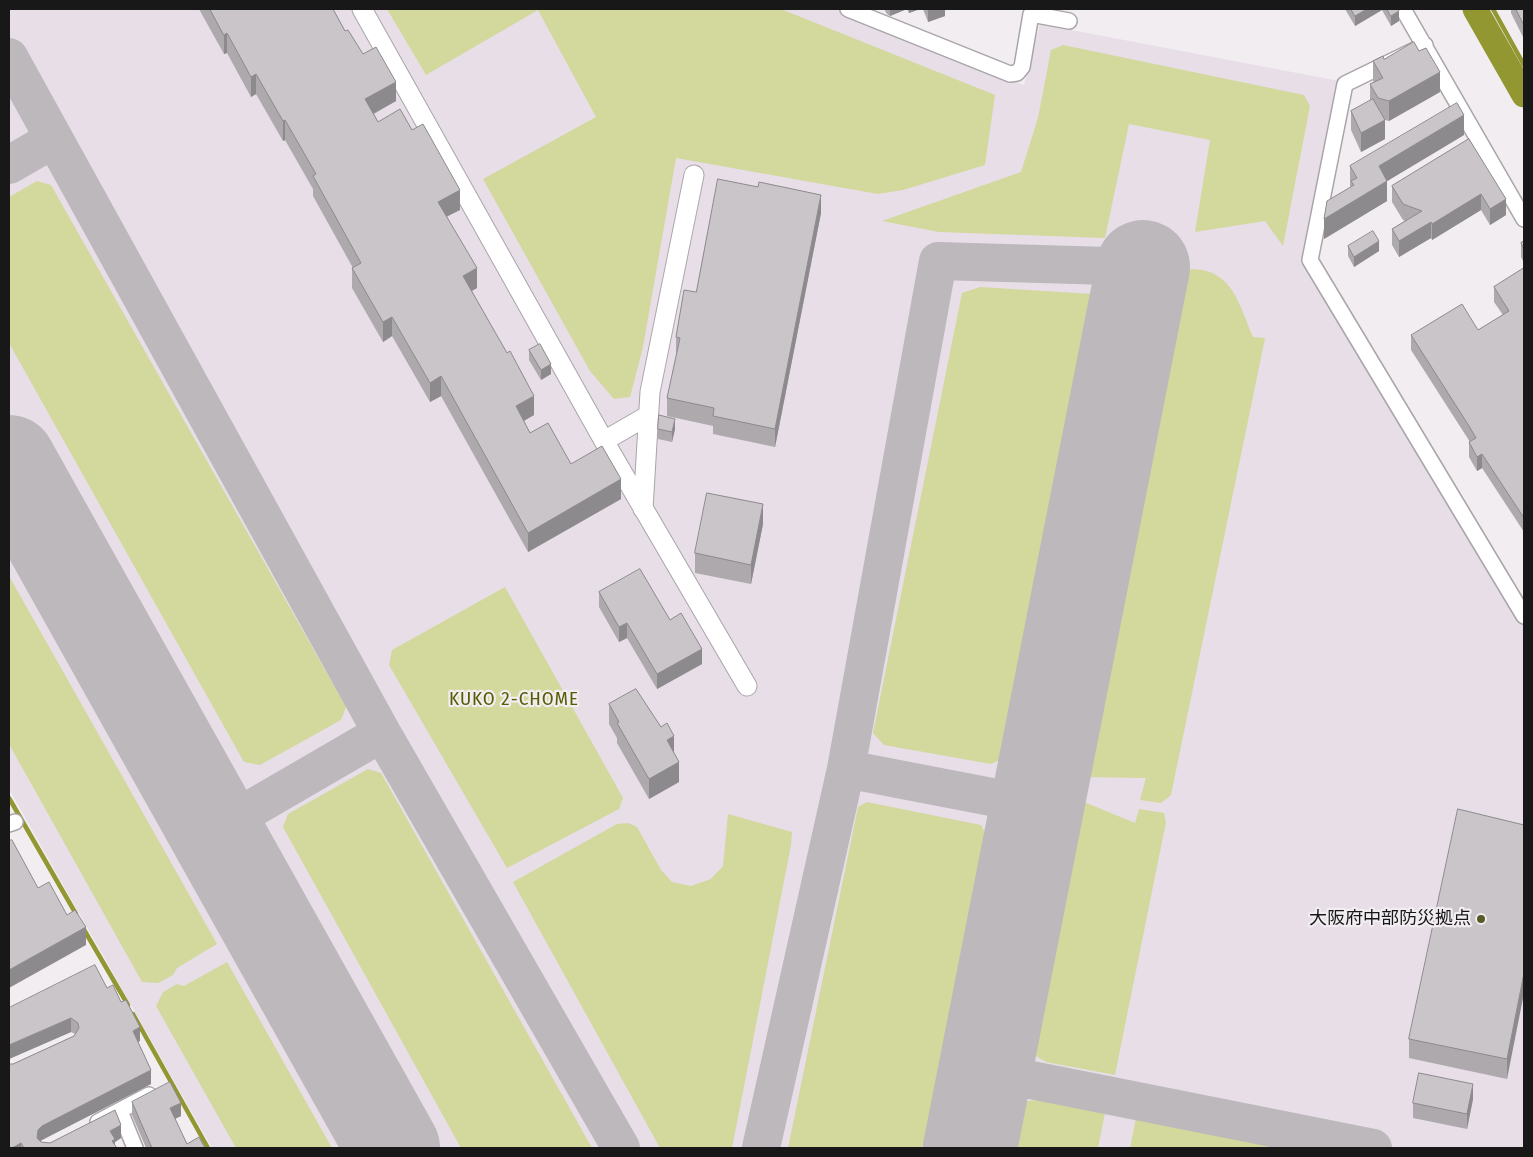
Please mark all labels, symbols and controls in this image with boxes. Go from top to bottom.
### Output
district label: KUKO 2-CHOME [447,689,581,711]
place label: 大阪府中部防災拠点 [1309,908,1471,930]
marker: 大阪府中部防災拠点 [1475,913,1487,925]

